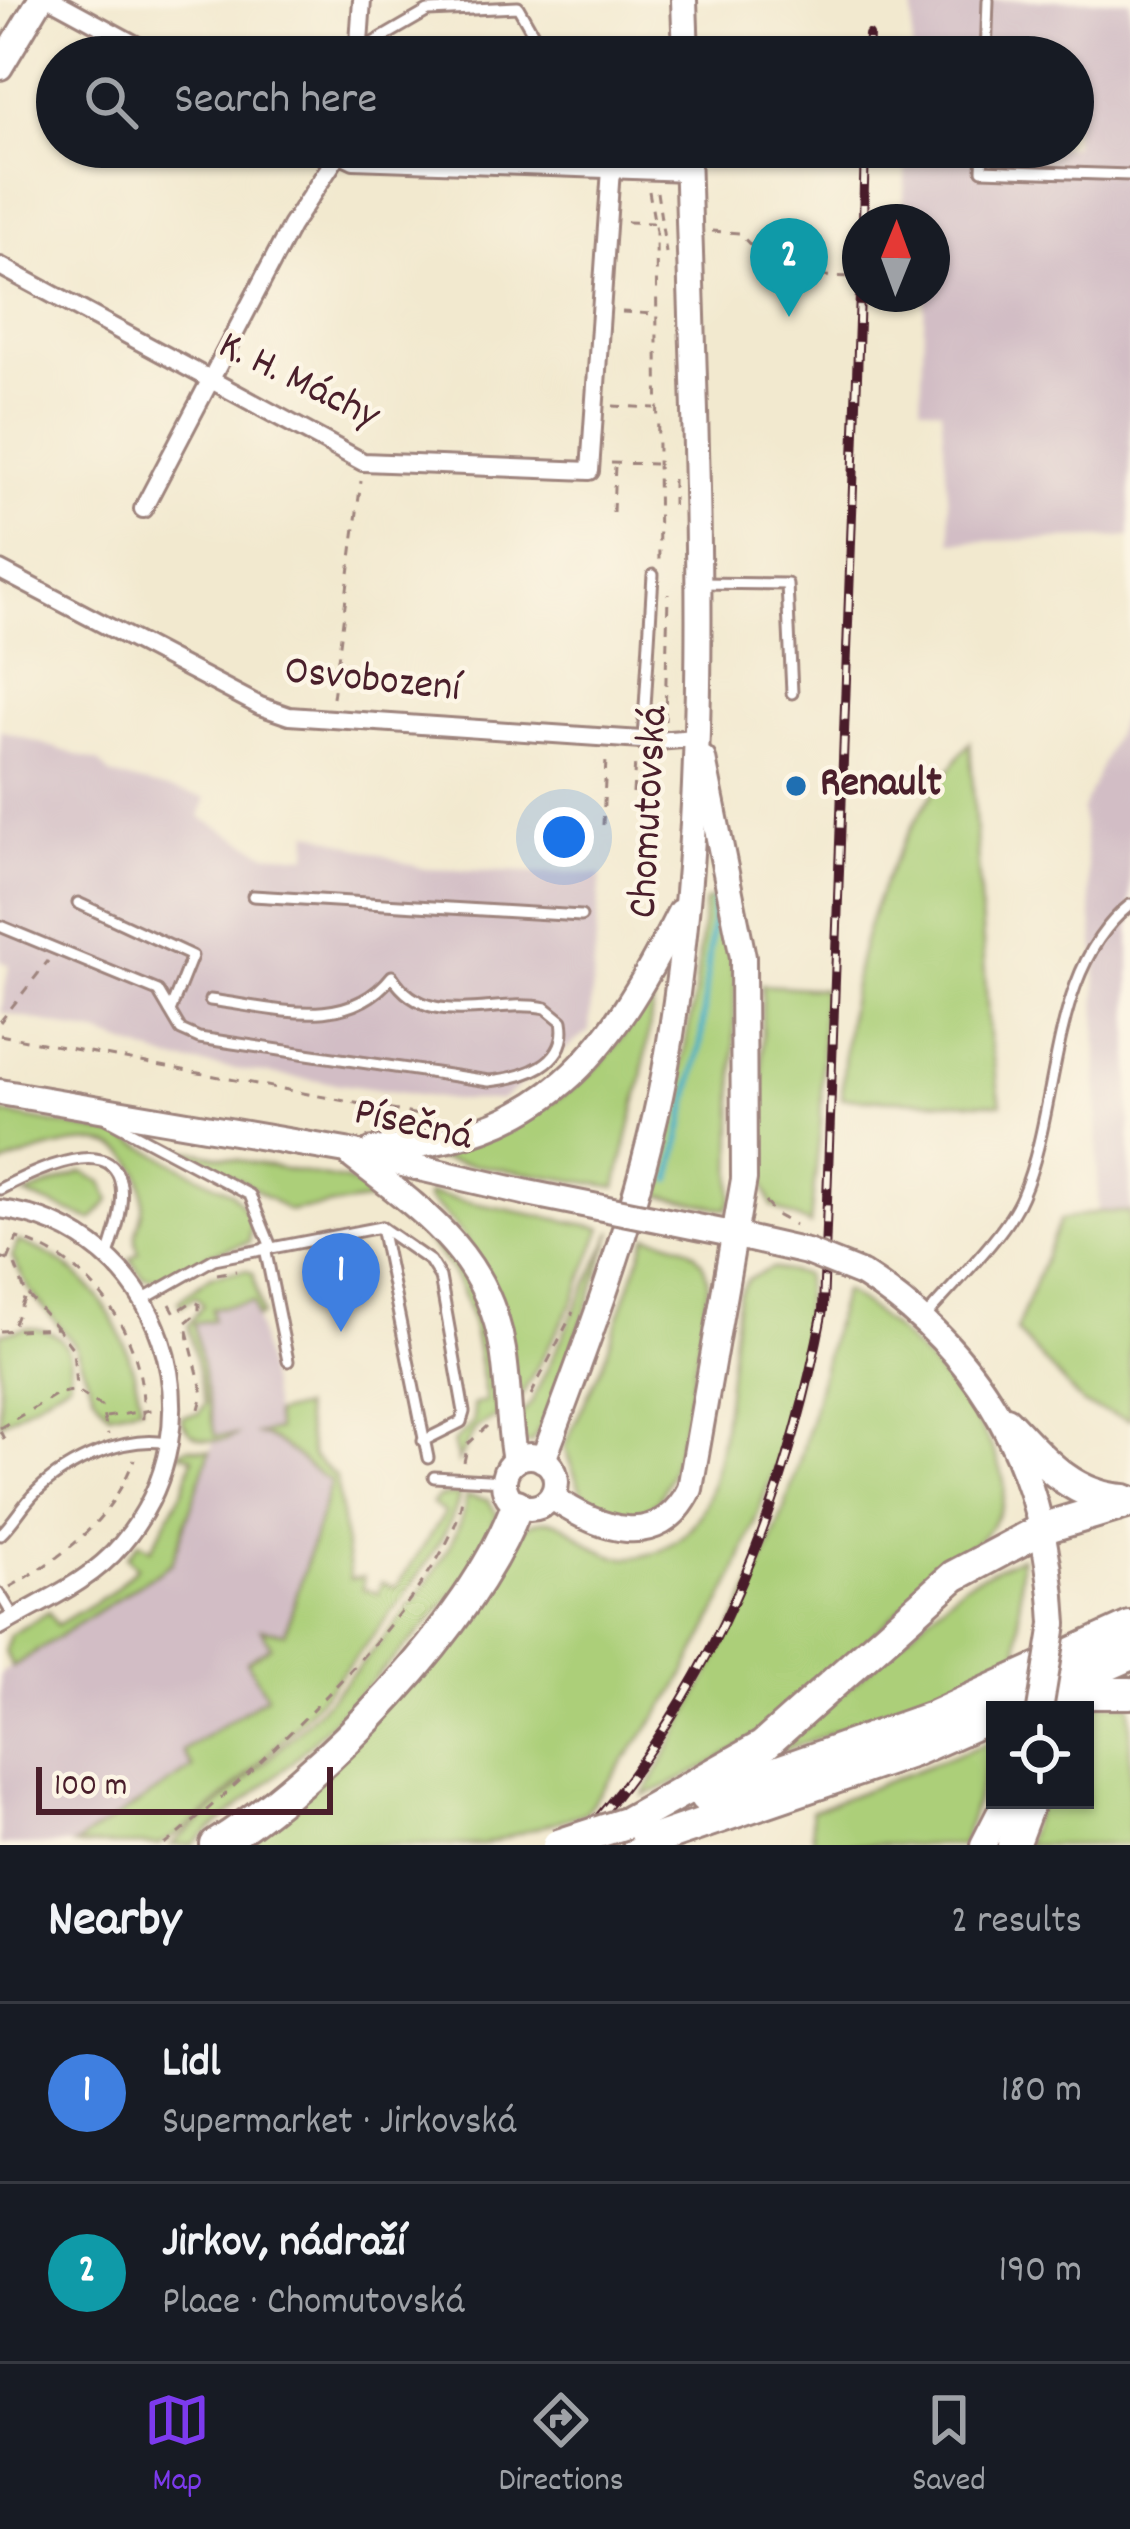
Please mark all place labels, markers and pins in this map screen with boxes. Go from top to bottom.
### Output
pin: 2 [750,218,828,317]
place label: Renault [820,756,942,816]
marker: Renault [783,773,809,799]
pin: 1 [302,1233,380,1332]

